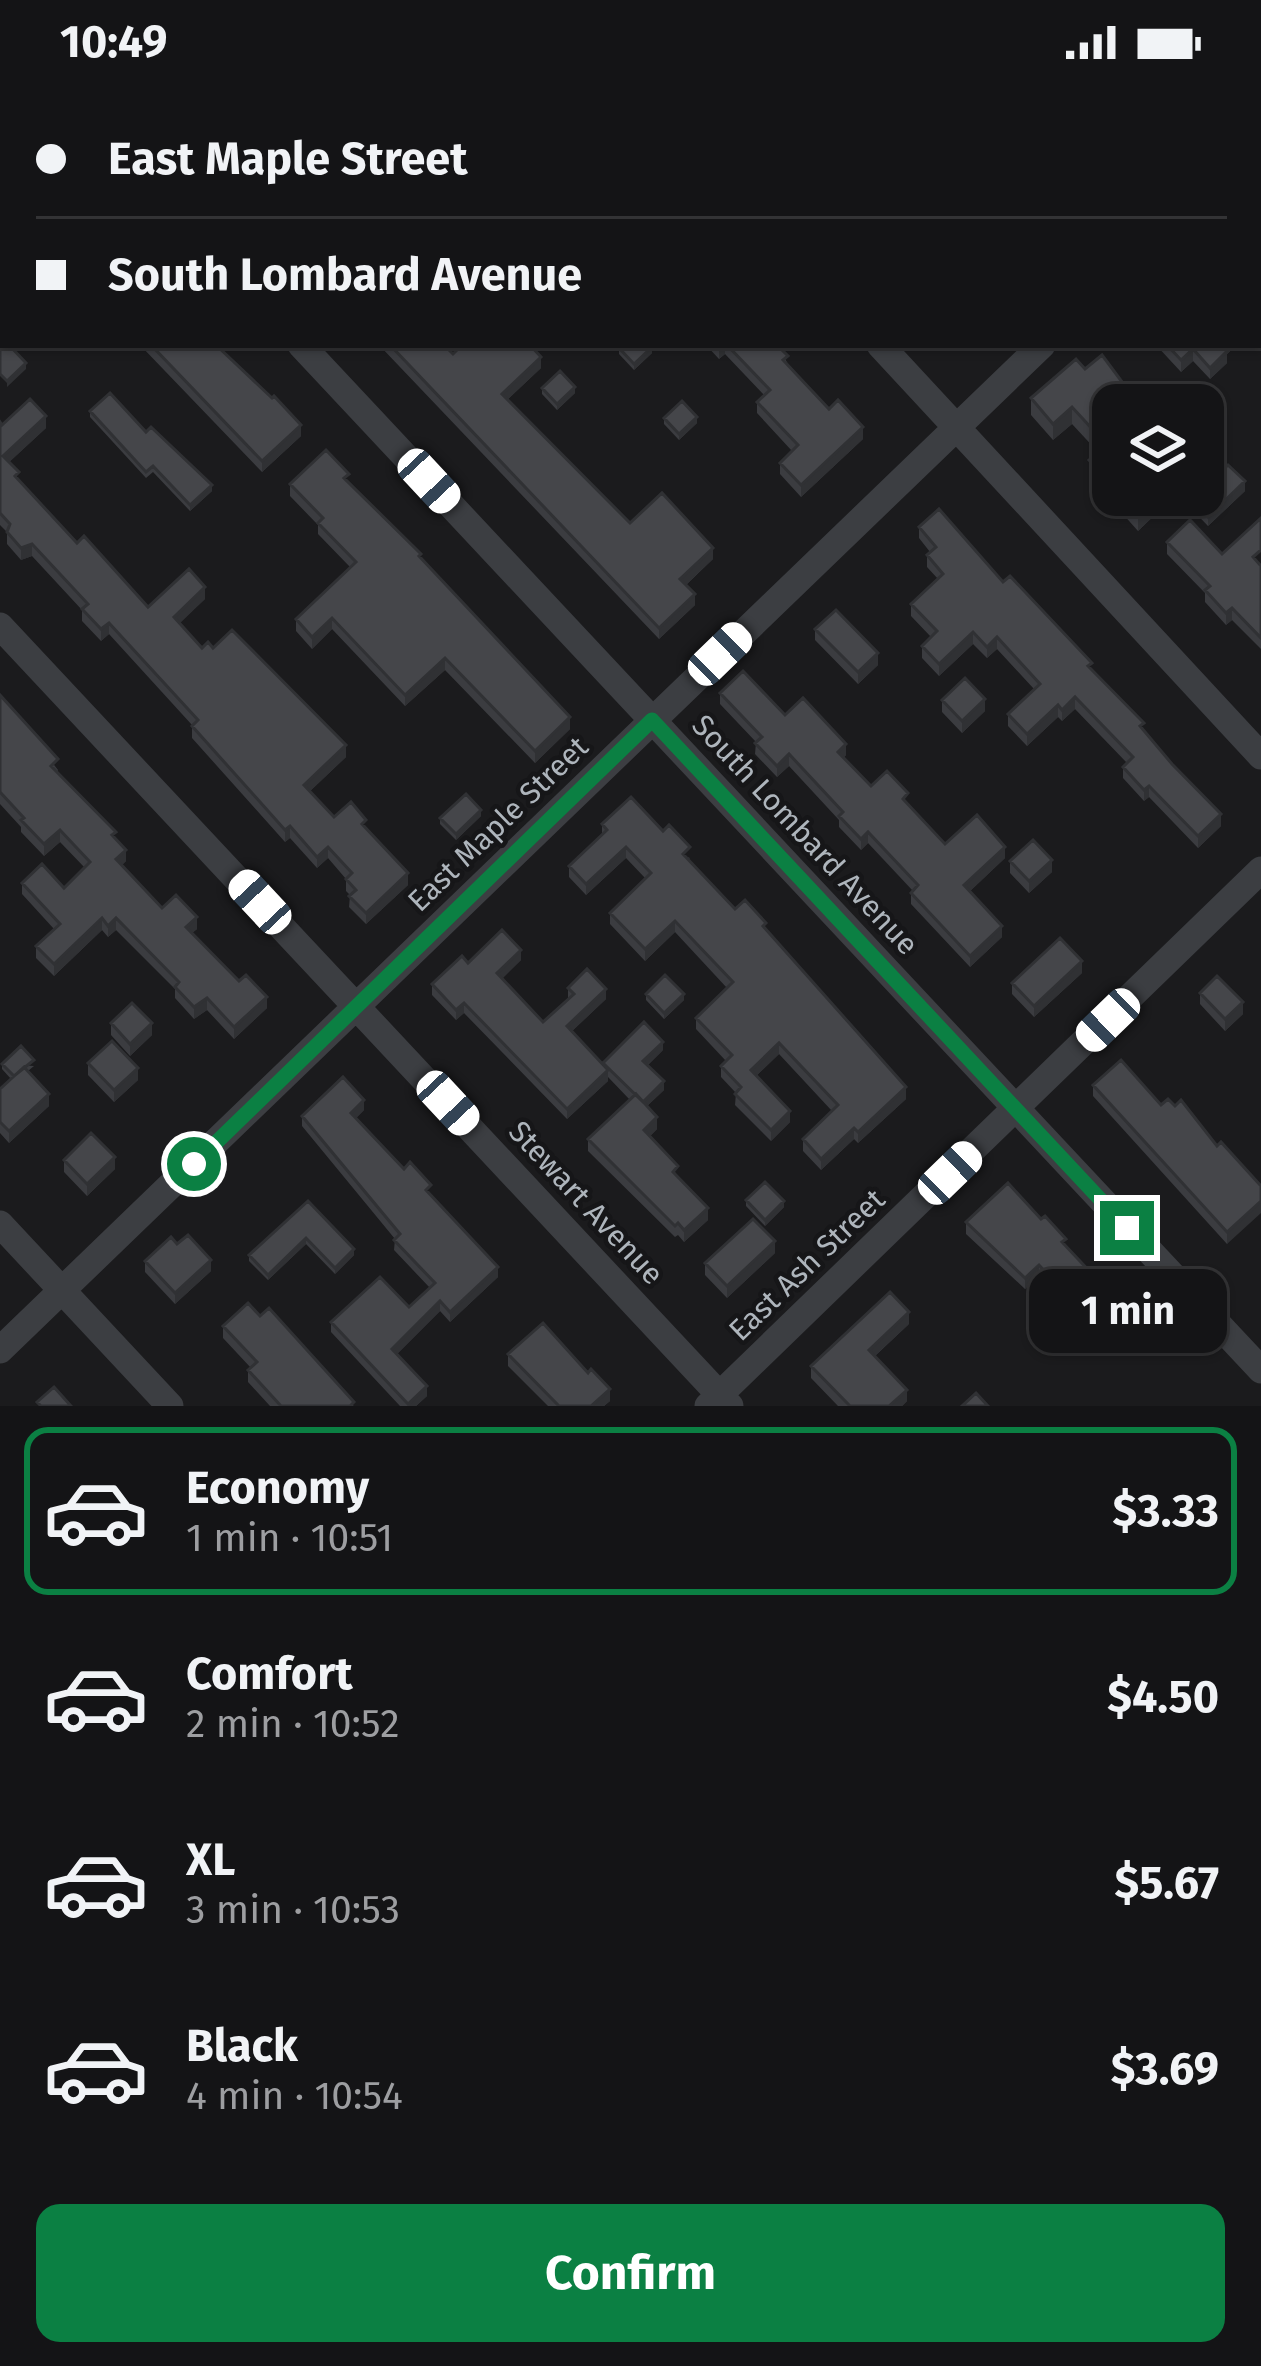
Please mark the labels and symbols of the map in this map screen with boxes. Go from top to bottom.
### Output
car [391,442,467,520]
car [682,616,758,692]
street label: South Lombard Avenue [684,708,926,962]
street label: East Maple Street [401,729,596,919]
car [222,863,298,941]
car [1070,982,1146,1058]
car [410,1064,486,1142]
street label: Stewart Avenue [501,1114,671,1292]
car [912,1135,988,1211]
route start [167,1137,221,1191]
street label: East Ash Street [722,1182,893,1348]
route end [1100,1201,1154,1255]
callout: 1 min [1028,1270,1226,1354]

